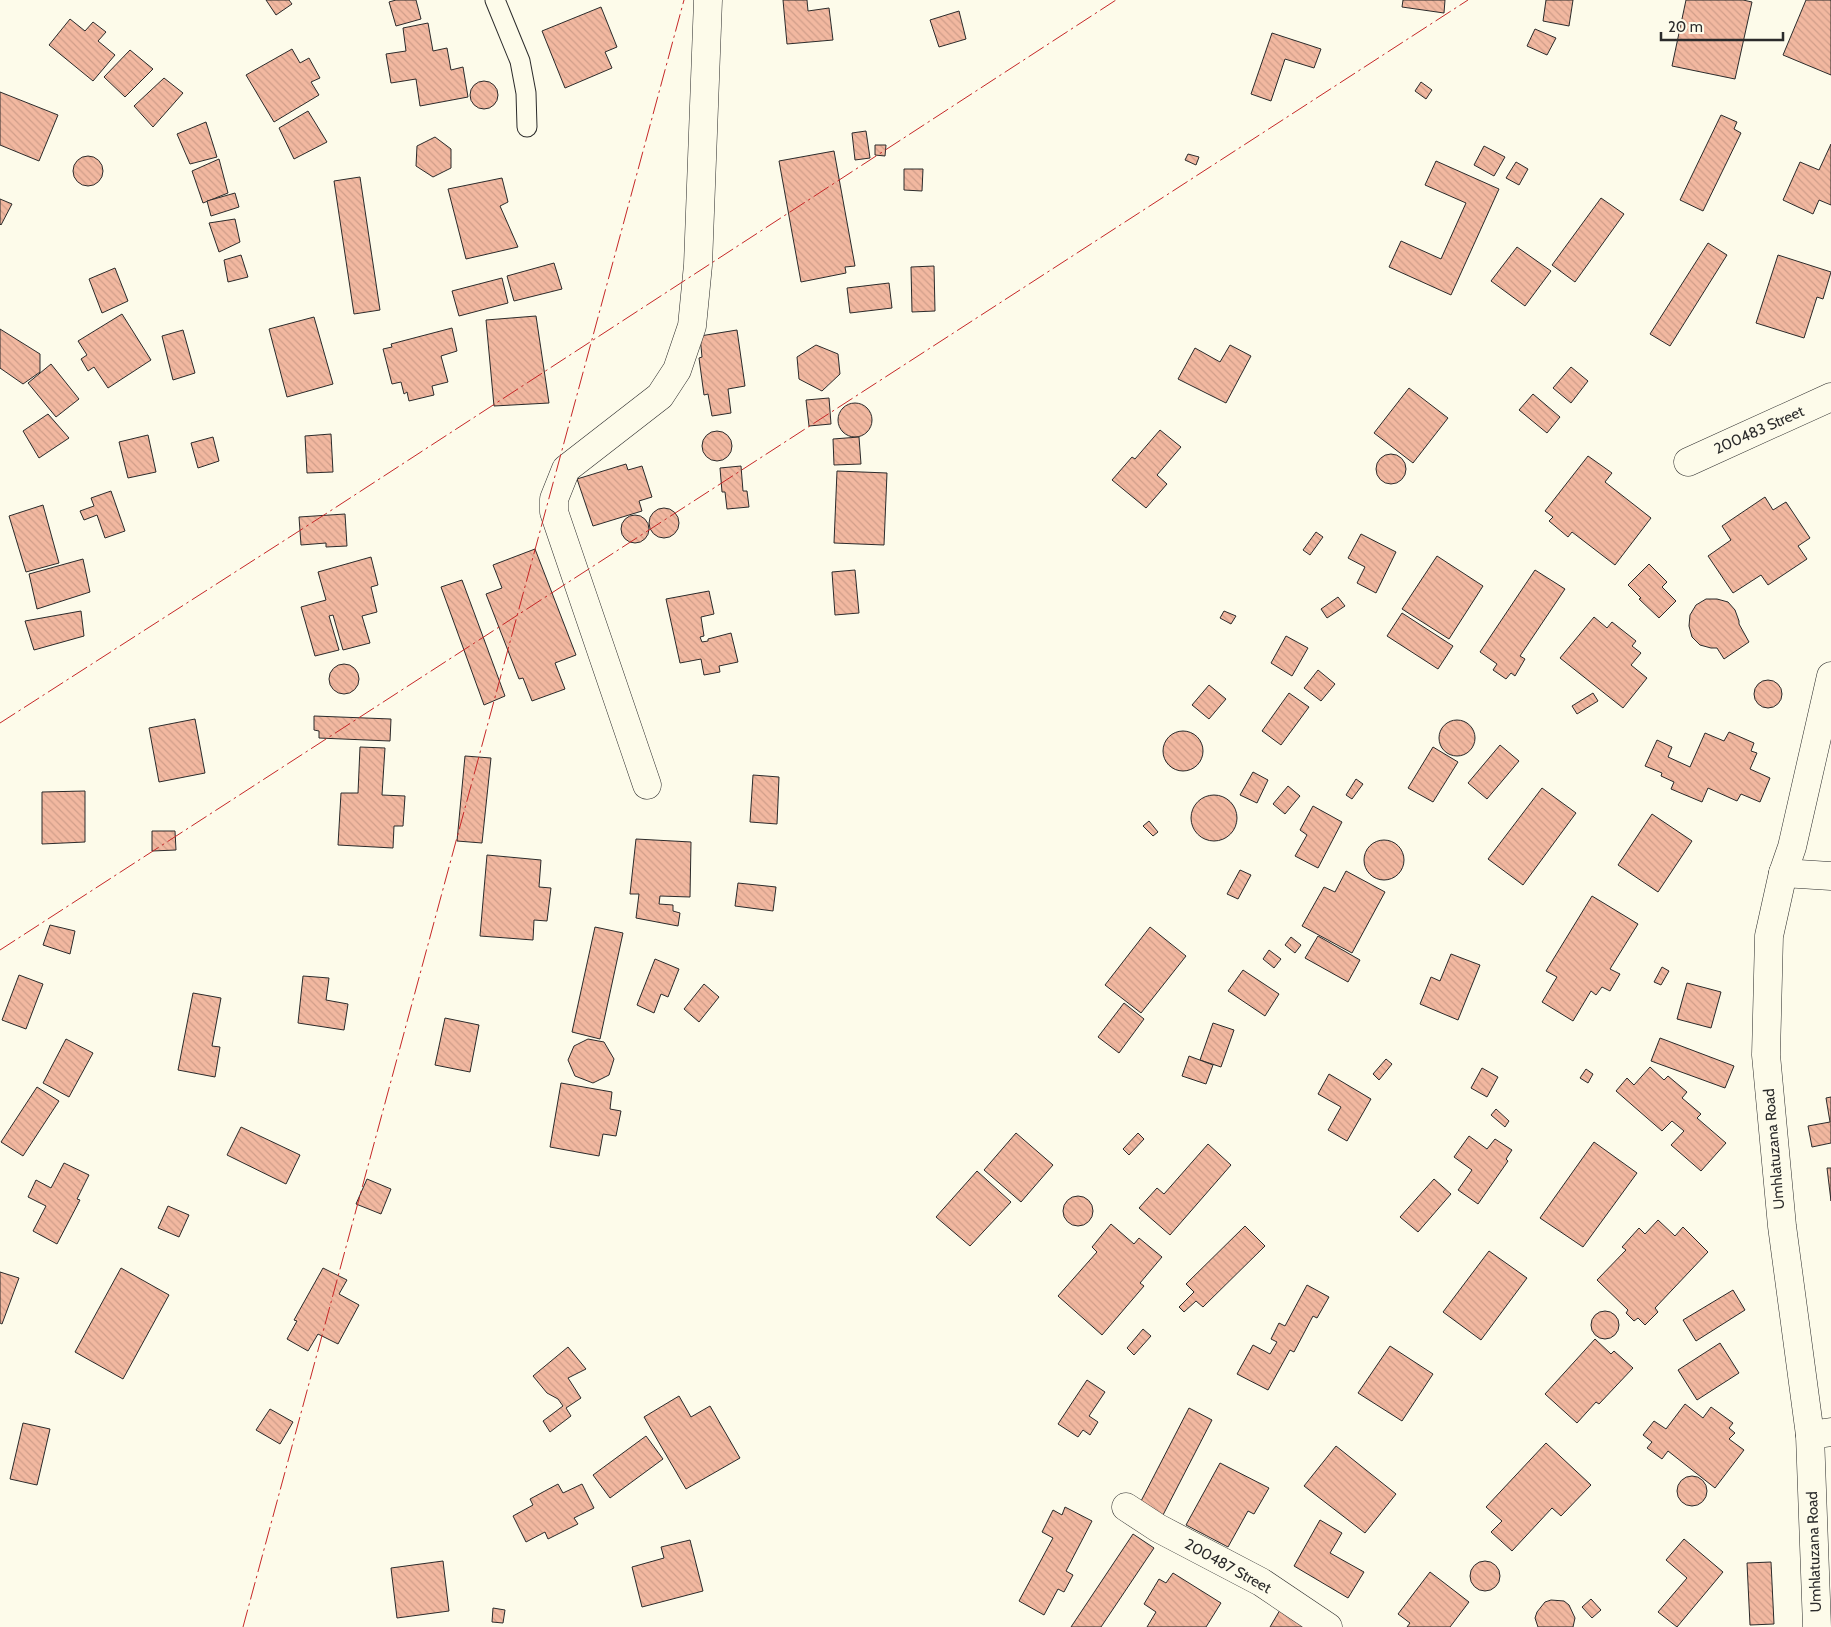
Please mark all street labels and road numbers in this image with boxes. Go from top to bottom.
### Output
street label: 200483 Street [1711,402,1807,458]
street label: Umhlatuzana Road [1760,1088,1788,1210]
street label: Umhlatuzana Road [1803,1491,1825,1613]
street label: 200487 Street [1182,1535,1274,1597]

